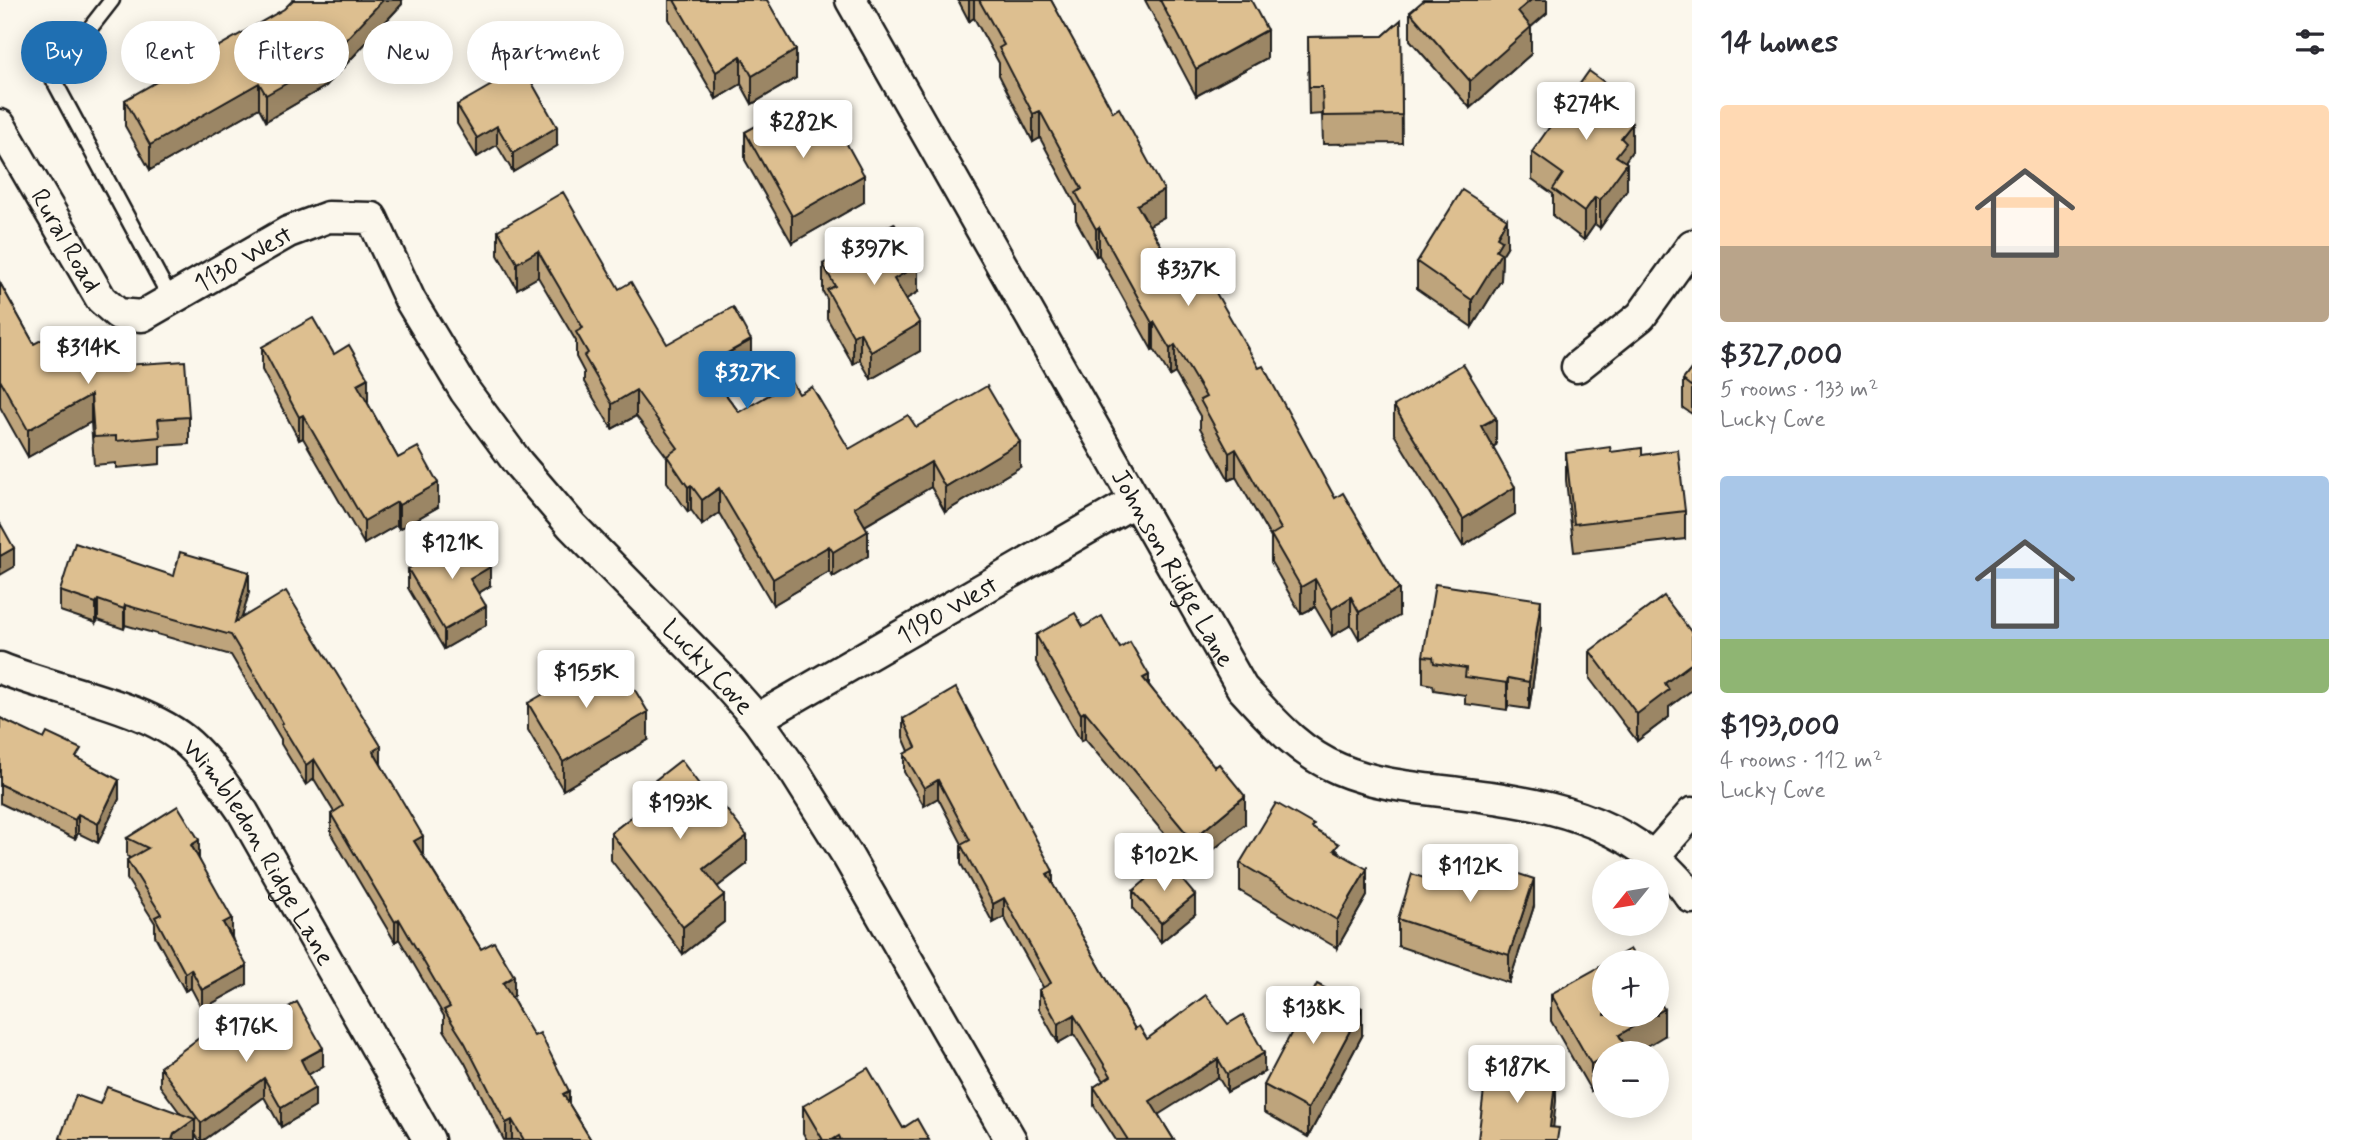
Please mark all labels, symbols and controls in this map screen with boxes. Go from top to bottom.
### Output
chip: Buy [21,21,107,84]
chip: Rent [121,21,220,84]
chip: Filters [234,21,349,84]
chip: New [363,21,453,84]
chip: Apartment [467,21,624,84]
text: 14 homes [1720,23,1838,62]
icon: filters [2291,23,2329,61]
pin: $274K [1537,82,1635,142]
text: $274K [1553,90,1619,120]
pin: $282K [754,100,852,160]
text: $282K [769,108,837,138]
icon: home [1962,150,2088,276]
street label: Rural Road [22,183,108,299]
street label: 1130 West [188,218,299,302]
pin: $397K [825,228,923,287]
text: $397K [841,235,907,265]
pin: $337K [1139,248,1237,308]
text: $337K [1157,256,1219,286]
pin: $314K [39,326,137,386]
text: $314K [56,334,120,364]
text: $327,000 [1720,336,1842,375]
pin: $327K [698,352,796,411]
text: $327K [714,359,780,389]
text: 5 rooms · 133 m² [1720,375,1879,405]
text: Lucky Cove [1720,405,1826,435]
street label: Johnson Ridge Lane [1102,463,1242,674]
icon: home [1962,521,2088,647]
pin: $121K [403,522,501,581]
text: $121K [421,529,483,559]
street label: 1190 West [891,569,1004,654]
street label: Lucky Cove [654,613,760,723]
pin: $155K [537,650,635,710]
text: $155K [553,658,619,688]
text: $193,000 [1720,707,1840,746]
street label: Wimbledon Ridge Lane [174,732,342,973]
text: 4 rooms · 112 m² [1720,746,1883,776]
text: Lucky Cove [1720,776,1826,806]
pin: $193K [631,782,729,841]
text: $193K [648,789,712,819]
pin: $102K [1115,834,1213,893]
text: $102K [1131,841,1197,871]
pin: $112K [1421,844,1519,904]
text: $112K [1438,852,1502,882]
north arrow [1592,859,1670,936]
map controls [1592,859,1669,1118]
button: + [1592,950,1669,1027]
pin: $138K [1264,986,1362,1046]
text: $138K [1282,994,1344,1024]
pin: $176K [197,1004,295,1064]
text: $176K [215,1012,277,1042]
button: − [1592,1041,1669,1118]
pin: $187K [1468,1046,1566,1105]
text: $187K [1484,1053,1550,1083]

